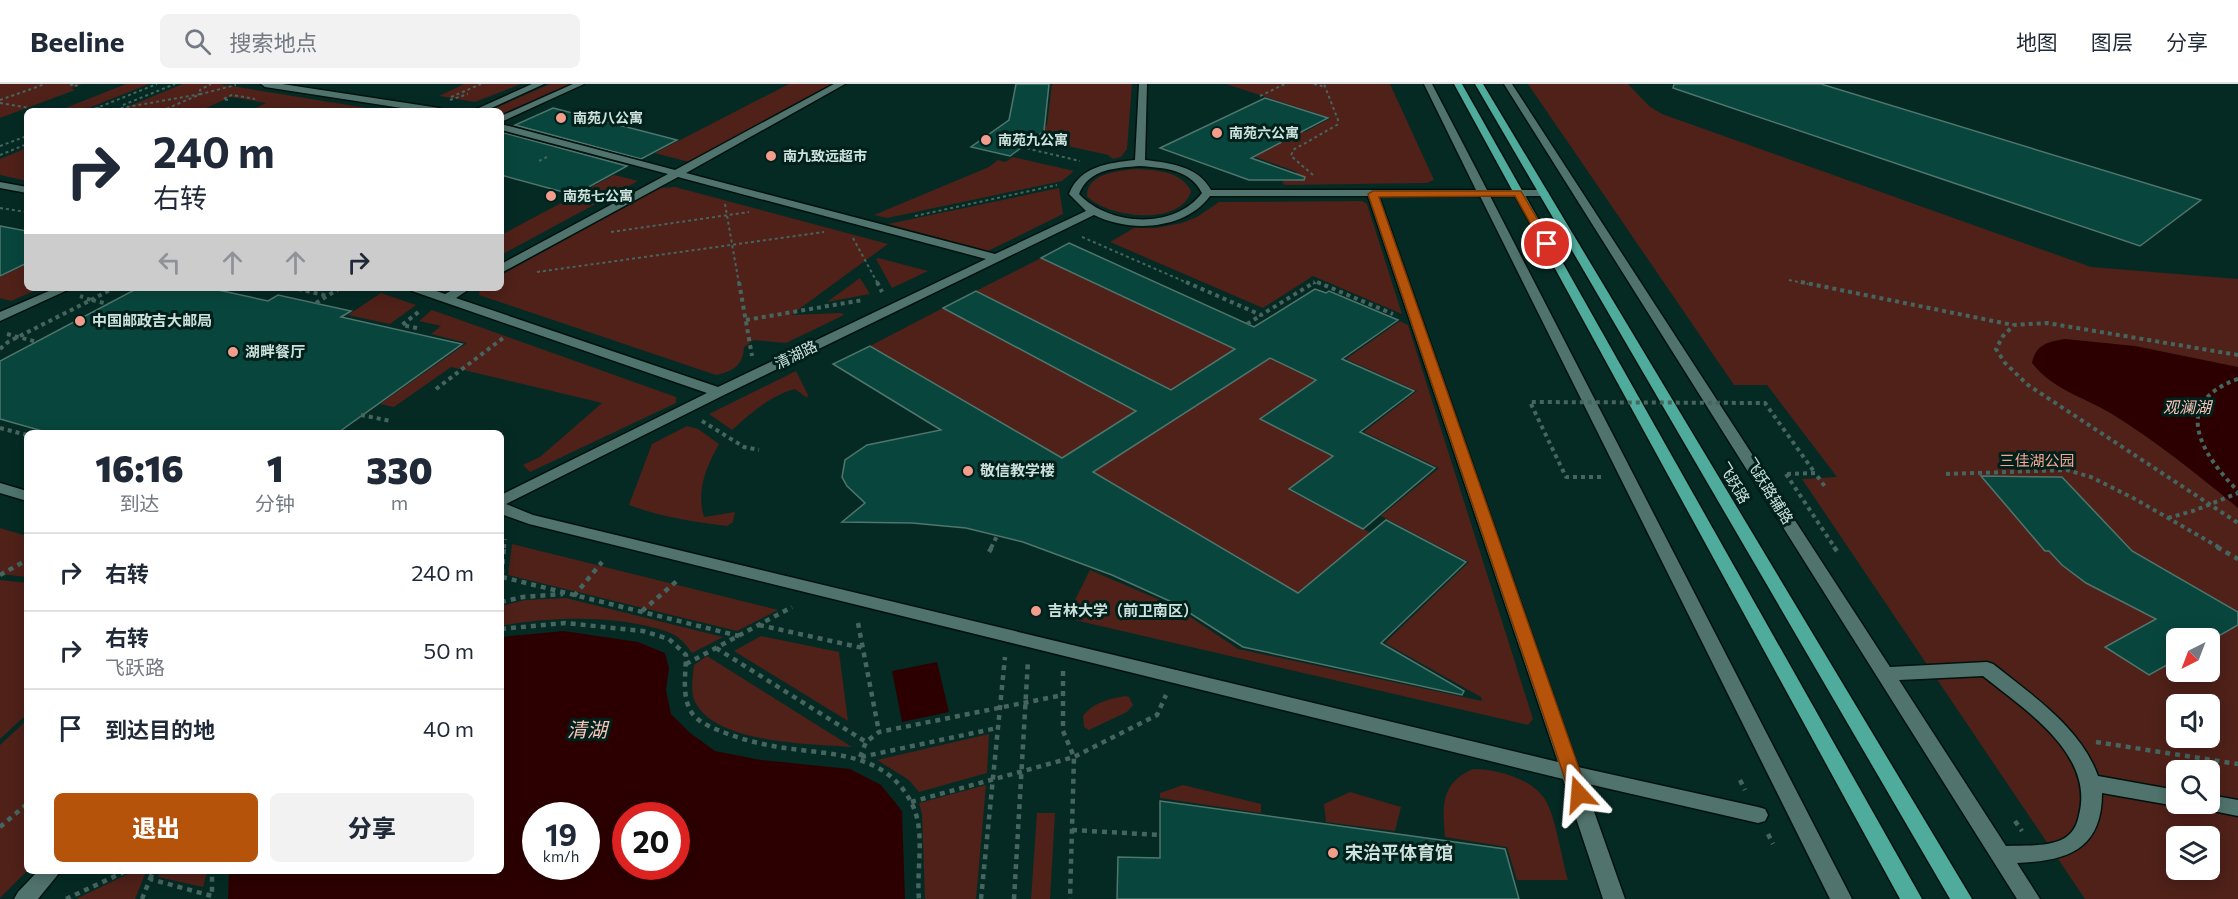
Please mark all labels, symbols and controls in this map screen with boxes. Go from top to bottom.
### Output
search box [160,14,580,68]
text: Beeline [30,24,124,58]
icon: search [181,25,214,58]
text: 搜索地点 [229,29,317,56]
text: 地图 [2016,29,2058,54]
text: 图层 [2091,29,2133,54]
text: 分享 [2166,29,2208,54]
place label: 南苑八公寓 [573,109,643,126]
marker: 南苑八公寓 [554,111,568,125]
place label: 南苑六公寓 [1229,124,1299,141]
text: 240 m [153,125,275,177]
marker: 南苑六公寓 [1210,126,1224,140]
place label: 南苑九公寓 [998,131,1068,148]
icon: right [54,132,132,210]
marker: 南苑九公寓 [979,133,993,147]
place label: 南九致远超市 [783,147,867,164]
marker: 南九致远超市 [764,149,778,163]
text: 右转 [153,181,207,214]
place label: 南苑七公寓 [563,187,633,204]
marker: 南苑七公寓 [544,189,558,203]
pin [1521,218,1572,269]
icon: arrive [1530,227,1563,260]
icon: left [153,246,186,279]
icon: ahead [216,246,249,279]
icon: ahead [279,246,312,279]
icon: right [342,246,375,279]
place label: 中国邮政吉大邮局 [92,311,212,329]
marker: 中国邮政吉大邮局 [73,314,87,328]
street label: 清湖路 [771,336,820,372]
place label: 湖畔餐厅 [245,342,305,360]
marker: 湖畔餐厅 [226,345,240,359]
water label: 观澜湖 [2163,397,2214,416]
text: 16:16 [95,445,184,489]
text: 1 [267,445,283,489]
text: 330 [366,447,433,491]
park label: 三佳湖公园 [1999,451,2075,469]
street label: 飞跃路辅路 [1742,454,1797,527]
street label: 飞跃路 [1716,459,1754,506]
place label: 敬信教学楼 [980,461,1055,479]
marker: 敬信教学楼 [961,464,975,478]
text: m [391,490,408,514]
text: 到达 [120,491,160,515]
text: 分钟 [255,491,295,515]
icon: right [54,556,87,589]
text: 240 m [411,559,474,586]
text: 右转 [105,560,149,587]
place label: 吉林大学（前卫南区） [1048,601,1198,619]
marker: 吉林大学（前卫南区） [1029,604,1043,618]
text: 右转 [105,624,149,651]
north arrow [2166,628,2220,682]
map controls [2166,628,2220,880]
icon: right [54,634,87,667]
text: 50 m [424,637,474,664]
text: 飞跃路 [105,655,165,679]
button: sound [2166,694,2220,748]
icon: arrive [54,712,87,745]
text: 40 m [423,715,474,742]
text: 到达目的地 [105,716,215,743]
water label: 清湖 [567,717,610,741]
button: search [2166,760,2220,814]
position arrow [1547,762,1611,826]
button: 退出 [54,793,258,862]
button: 分享 [270,793,474,862]
speed limit sign: 20 [612,802,690,880]
text: 19 [545,815,577,852]
button: layers [2166,826,2220,880]
place label: 宋治平体育馆 [1345,841,1453,863]
marker: 宋治平体育馆 [1326,846,1340,860]
text: km/h [543,847,579,865]

